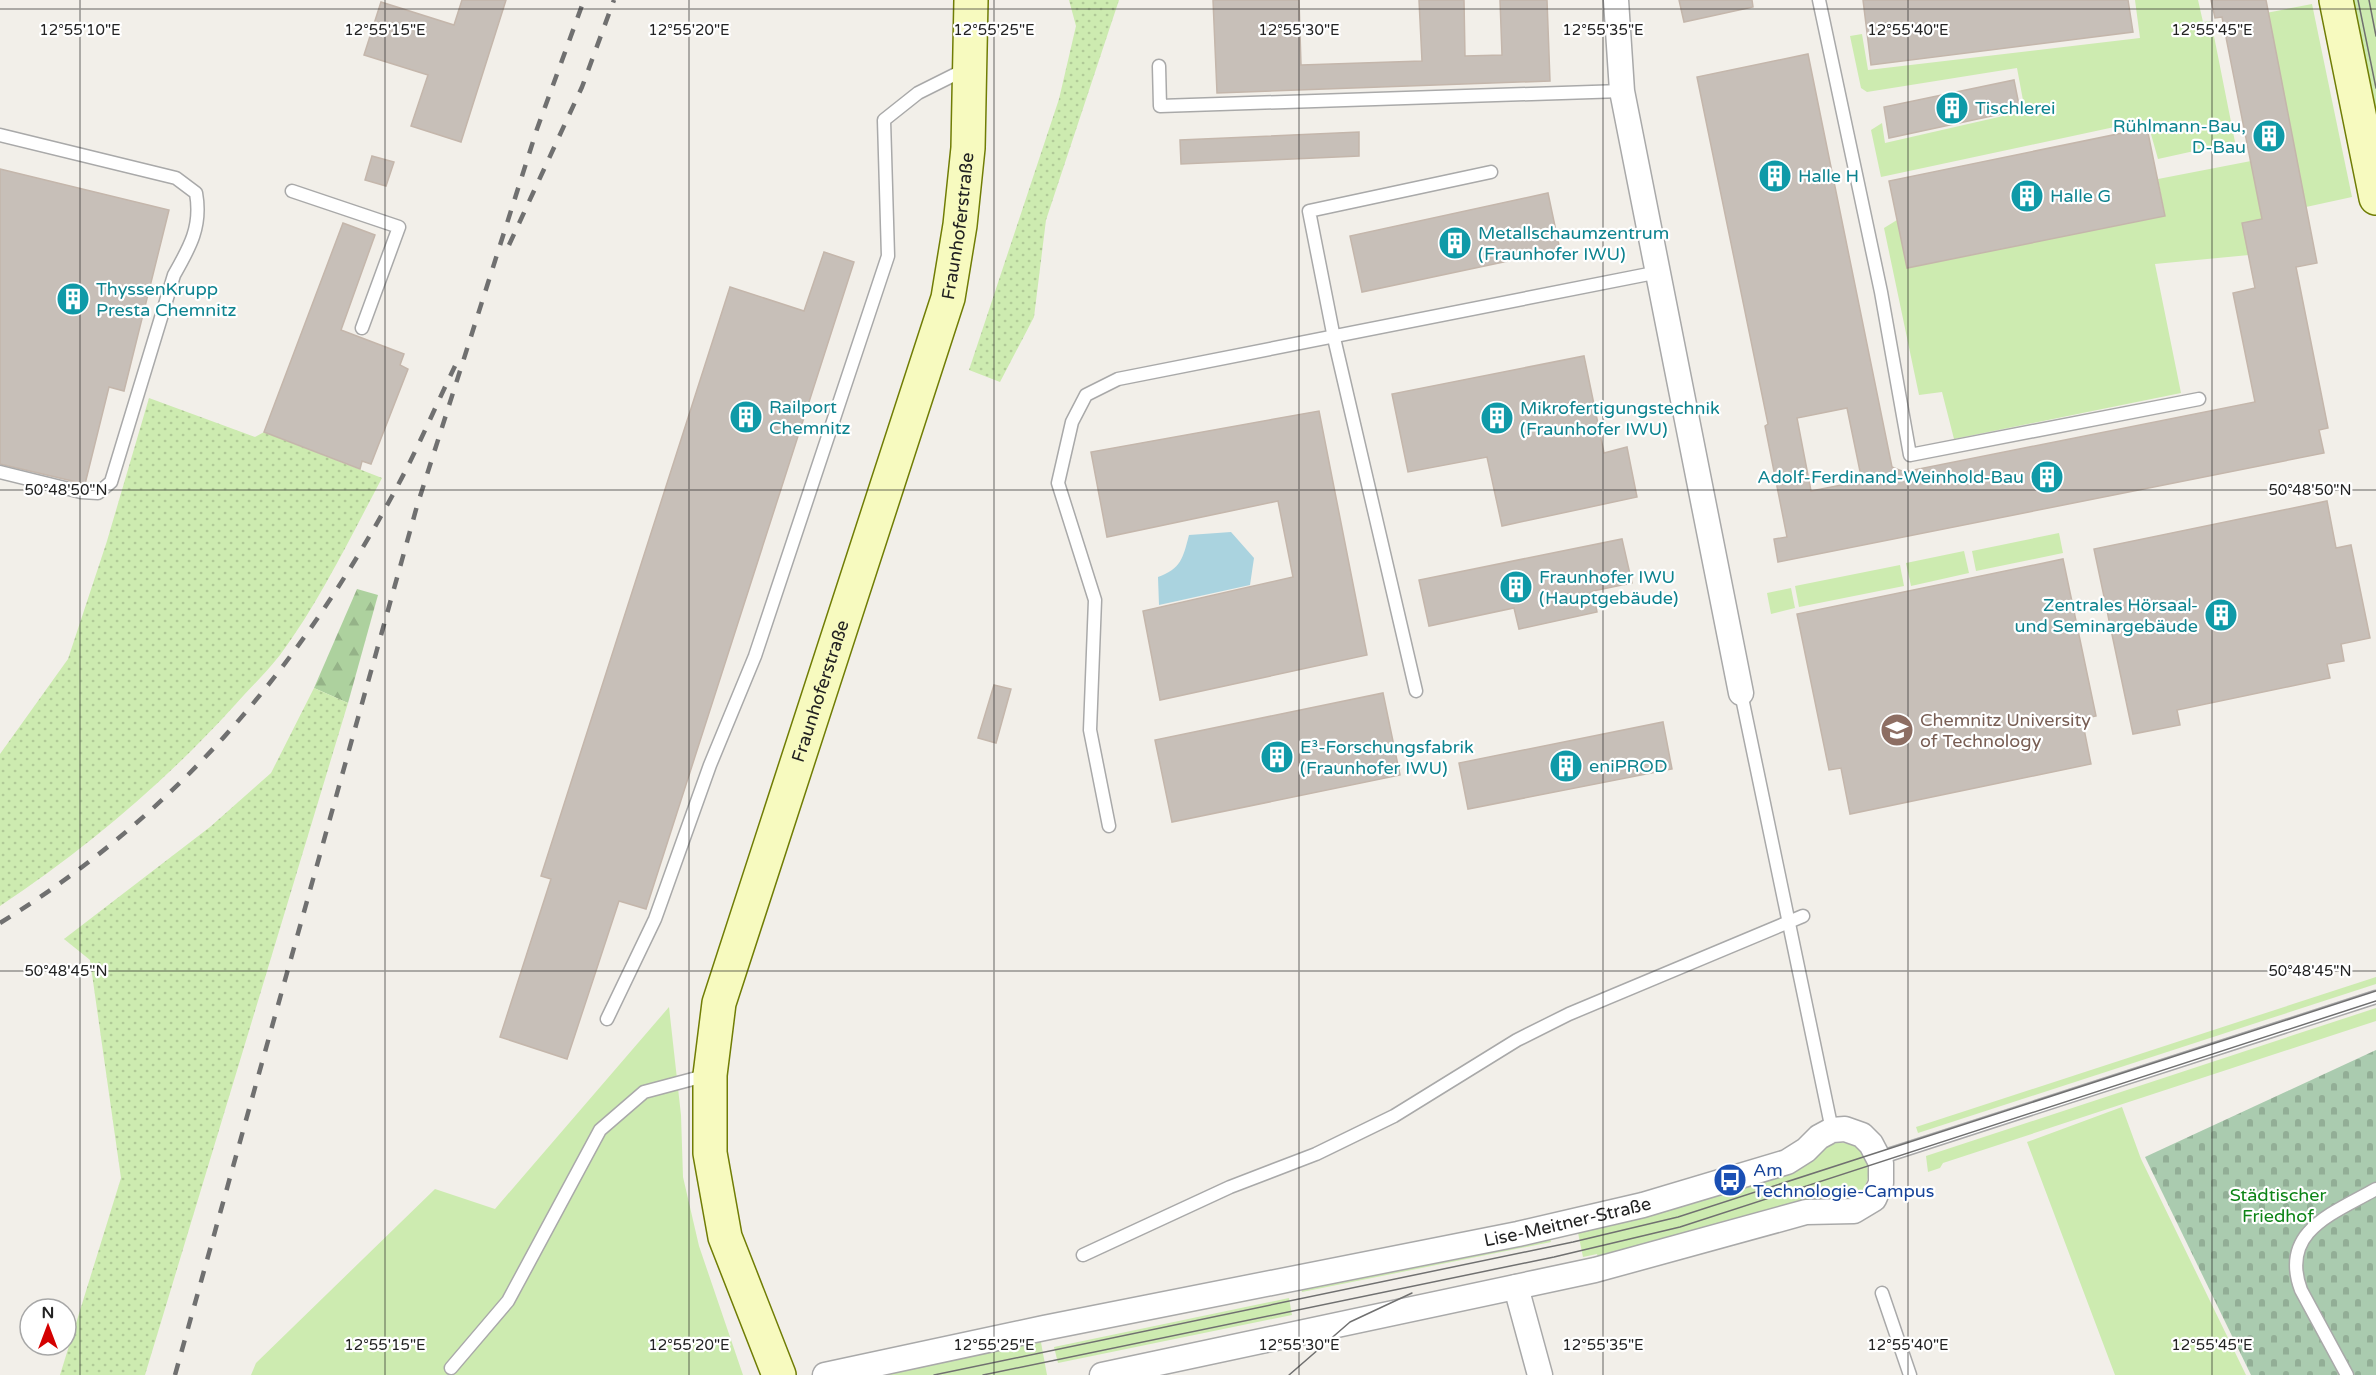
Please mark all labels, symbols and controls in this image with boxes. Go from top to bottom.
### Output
text: 12°55'10"E [39,21,121,39]
text: 12°55'15"E [344,21,426,39]
text: 12°55'20"E [648,21,730,39]
text: 12°55'25"E [953,21,1035,39]
text: 12°55'30"E [1258,21,1340,39]
text: 12°55'35"E [1562,21,1644,39]
text: 12°55'40"E [1867,21,1949,39]
text: 12°55'45"E [2171,21,2253,39]
building icon: Tischlerei [1934,90,1970,126]
place label: Tischlerei [1975,97,2055,119]
place label: Rühlmann-Bau, D-Bau [2113,115,2246,158]
building icon: Rühlmann-Bau, D-Bau [2251,118,2287,154]
street label: Fraunhoferstraße [937,151,978,301]
building icon: Halle H [1757,158,1793,194]
place label: Halle H [1798,165,1859,187]
building icon: Halle G [2009,178,2045,214]
place label: Halle G [2050,185,2111,207]
place label: Metallschaumzentrum (Fraunhofer IWU) [1478,222,1669,265]
building icon: Metallschaumzentrum (Fraunhofer IWU) [1437,225,1473,261]
place label: ThyssenKrupp Presta Chemnitz [96,278,237,321]
building icon: ThyssenKrupp Presta Chemnitz [55,281,91,317]
place label: Railport Chemnitz [769,396,851,439]
place label: Mikrofertigungstechnik (Fraunhofer IWU) [1520,397,1720,440]
building icon: Railport Chemnitz [728,399,764,435]
building icon: Mikrofertigungstechnik (Fraunhofer IWU) [1479,400,1515,436]
building icon: Adolf-Ferdinand-Weinhold-Bau [2029,459,2065,495]
place label: Adolf-Ferdinand-Weinhold-Bau [1757,466,2024,488]
text: 50°48'50"N [24,481,108,499]
text: 50°48'50"N [2268,481,2352,499]
place label: Fraunhofer IWU (Hauptgebäude) [1539,566,1678,609]
building icon: Fraunhofer IWU (Hauptgebäude) [1498,569,1534,605]
place label: Zentrales Hörsaal- und Seminargebäude [2015,594,2198,637]
building icon: Zentrales Hörsaal- und Seminargebäude [2203,597,2239,633]
street label: Fraunhoferstraße [787,617,854,765]
place label: Chemnitz University of Technology [1920,709,2091,752]
school or university icon: Chemnitz University of Technology [1879,712,1915,748]
place label: E³-Forschungsfabrik (Fraunhofer IWU) [1300,736,1474,779]
building icon: E³-Forschungsfabrik (Fraunhofer IWU) [1259,739,1295,775]
building icon: eniPROD [1548,748,1584,784]
place label: eniPROD [1589,755,1668,777]
text: 50°48'45"N [24,962,108,980]
text: 50°48'45"N [2268,962,2352,980]
place label: Am Technologie-Campus [1753,1159,1934,1202]
bus stop icon: Am Technologie-Campus [1712,1162,1748,1198]
park label: Städtischer Friedhof [2230,1184,2326,1227]
street label: Lise-Meitner-Straße [1482,1192,1654,1252]
north arrow [18,1297,78,1357]
text: N [42,1303,54,1323]
text: 12°55'15"E [344,1336,426,1354]
text: 12°55'20"E [648,1336,730,1354]
text: 12°55'25"E [953,1336,1035,1354]
text: 12°55'30"E [1258,1336,1340,1354]
text: 12°55'35"E [1562,1336,1644,1354]
text: 12°55'40"E [1867,1336,1949,1354]
text: 12°55'45"E [2171,1336,2253,1354]

